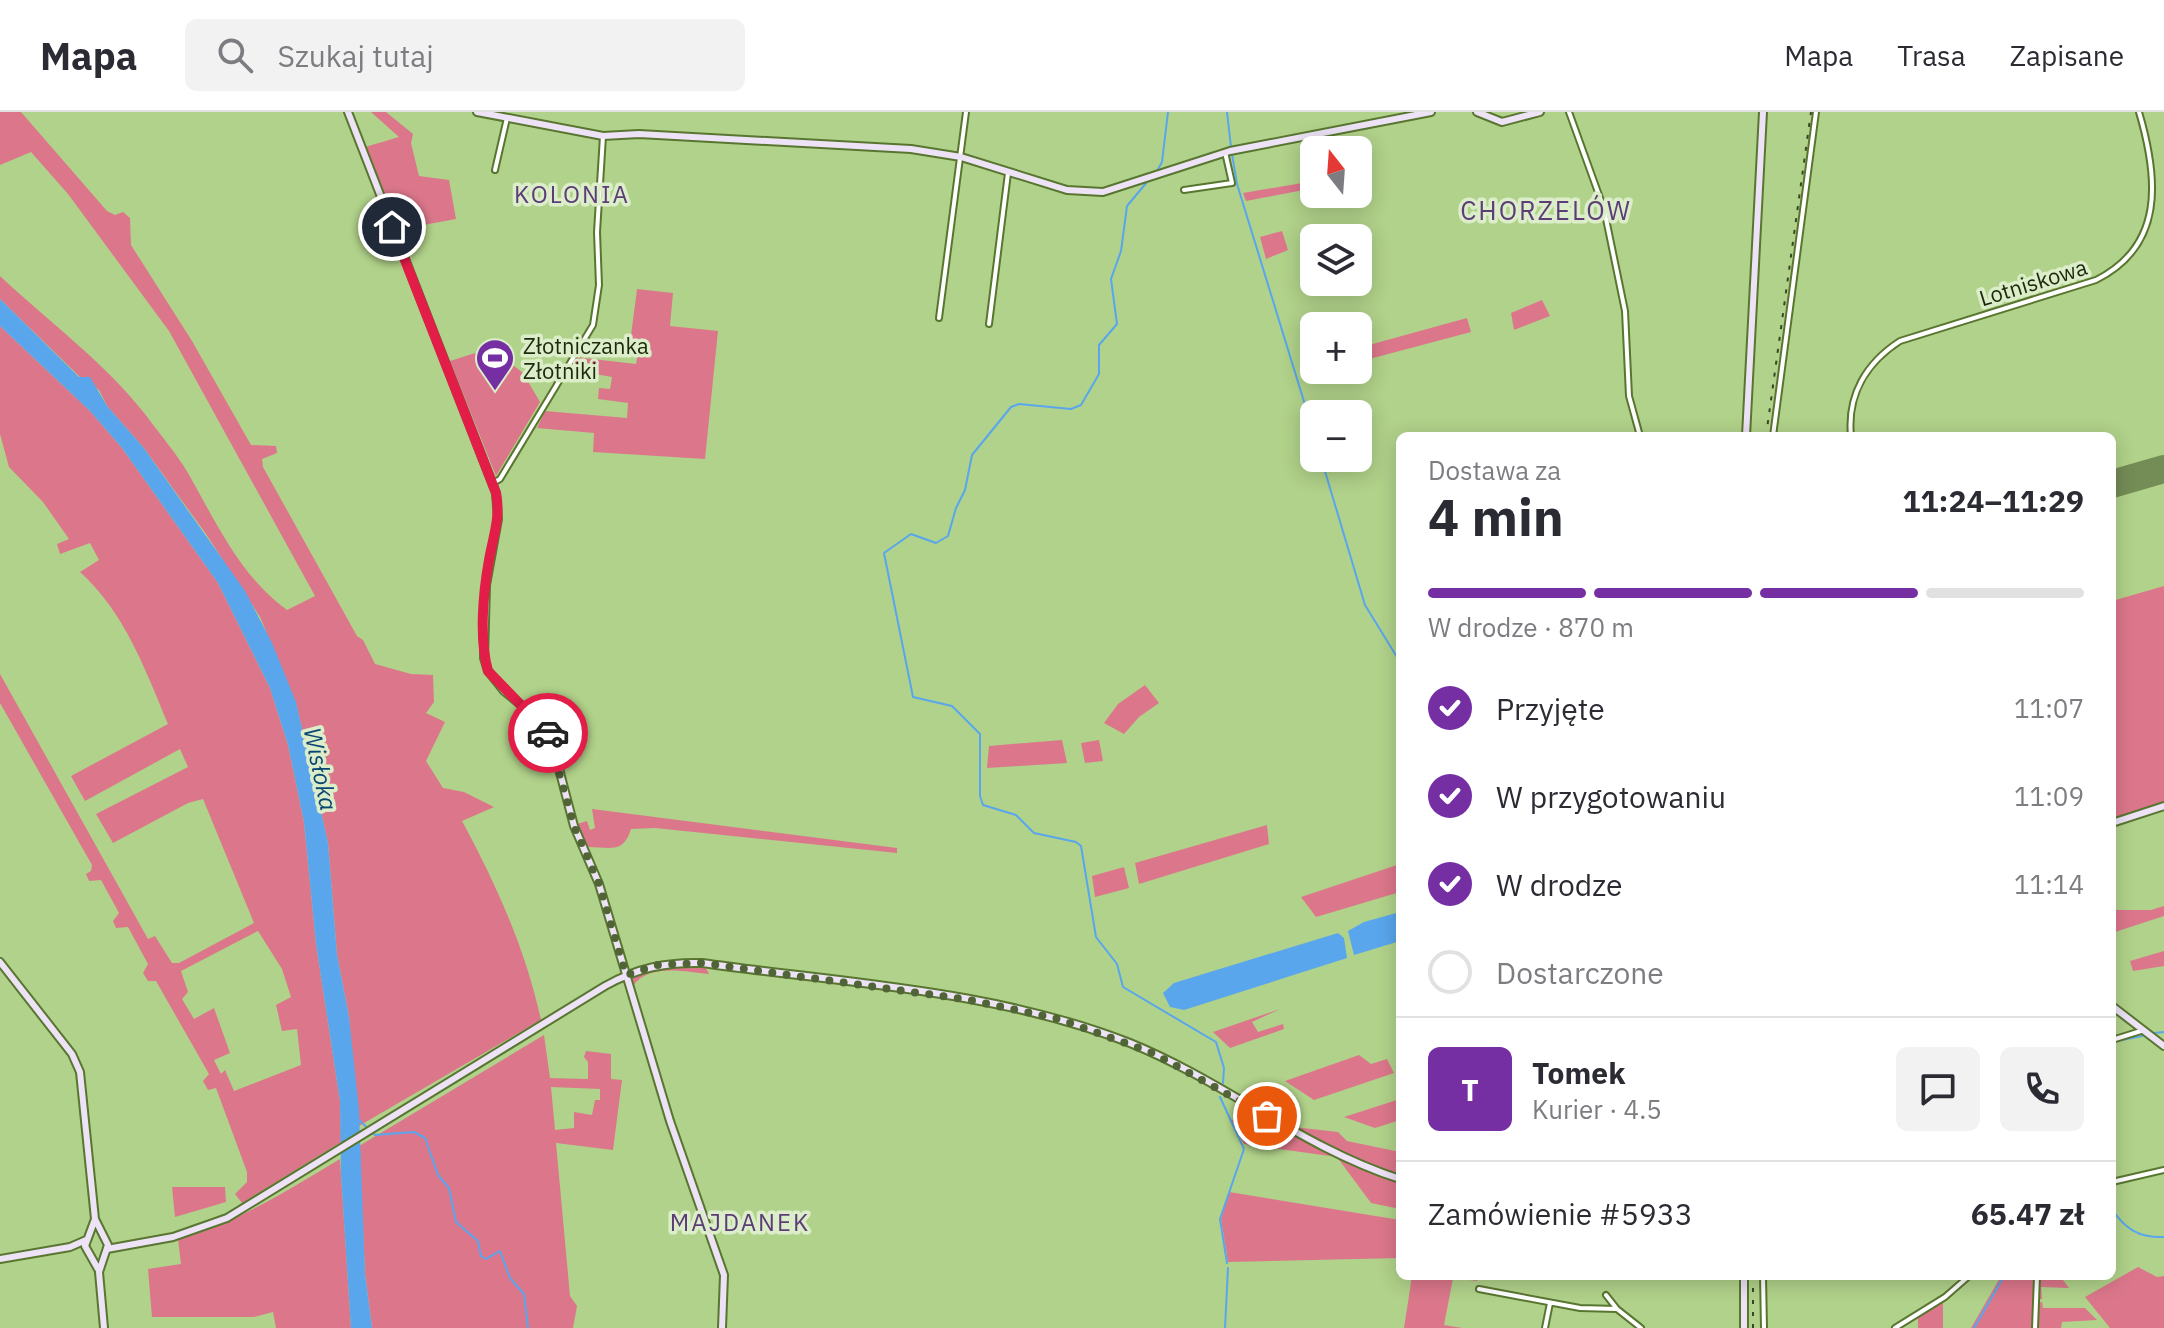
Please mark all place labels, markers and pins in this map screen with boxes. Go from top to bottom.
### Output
pin [358,193,426,261]
place label: Złotniczanka Złotniki [523,331,649,385]
sports icon: Złotniczanka Złotniki [474,337,516,392]
pin [1233,1082,1301,1150]

